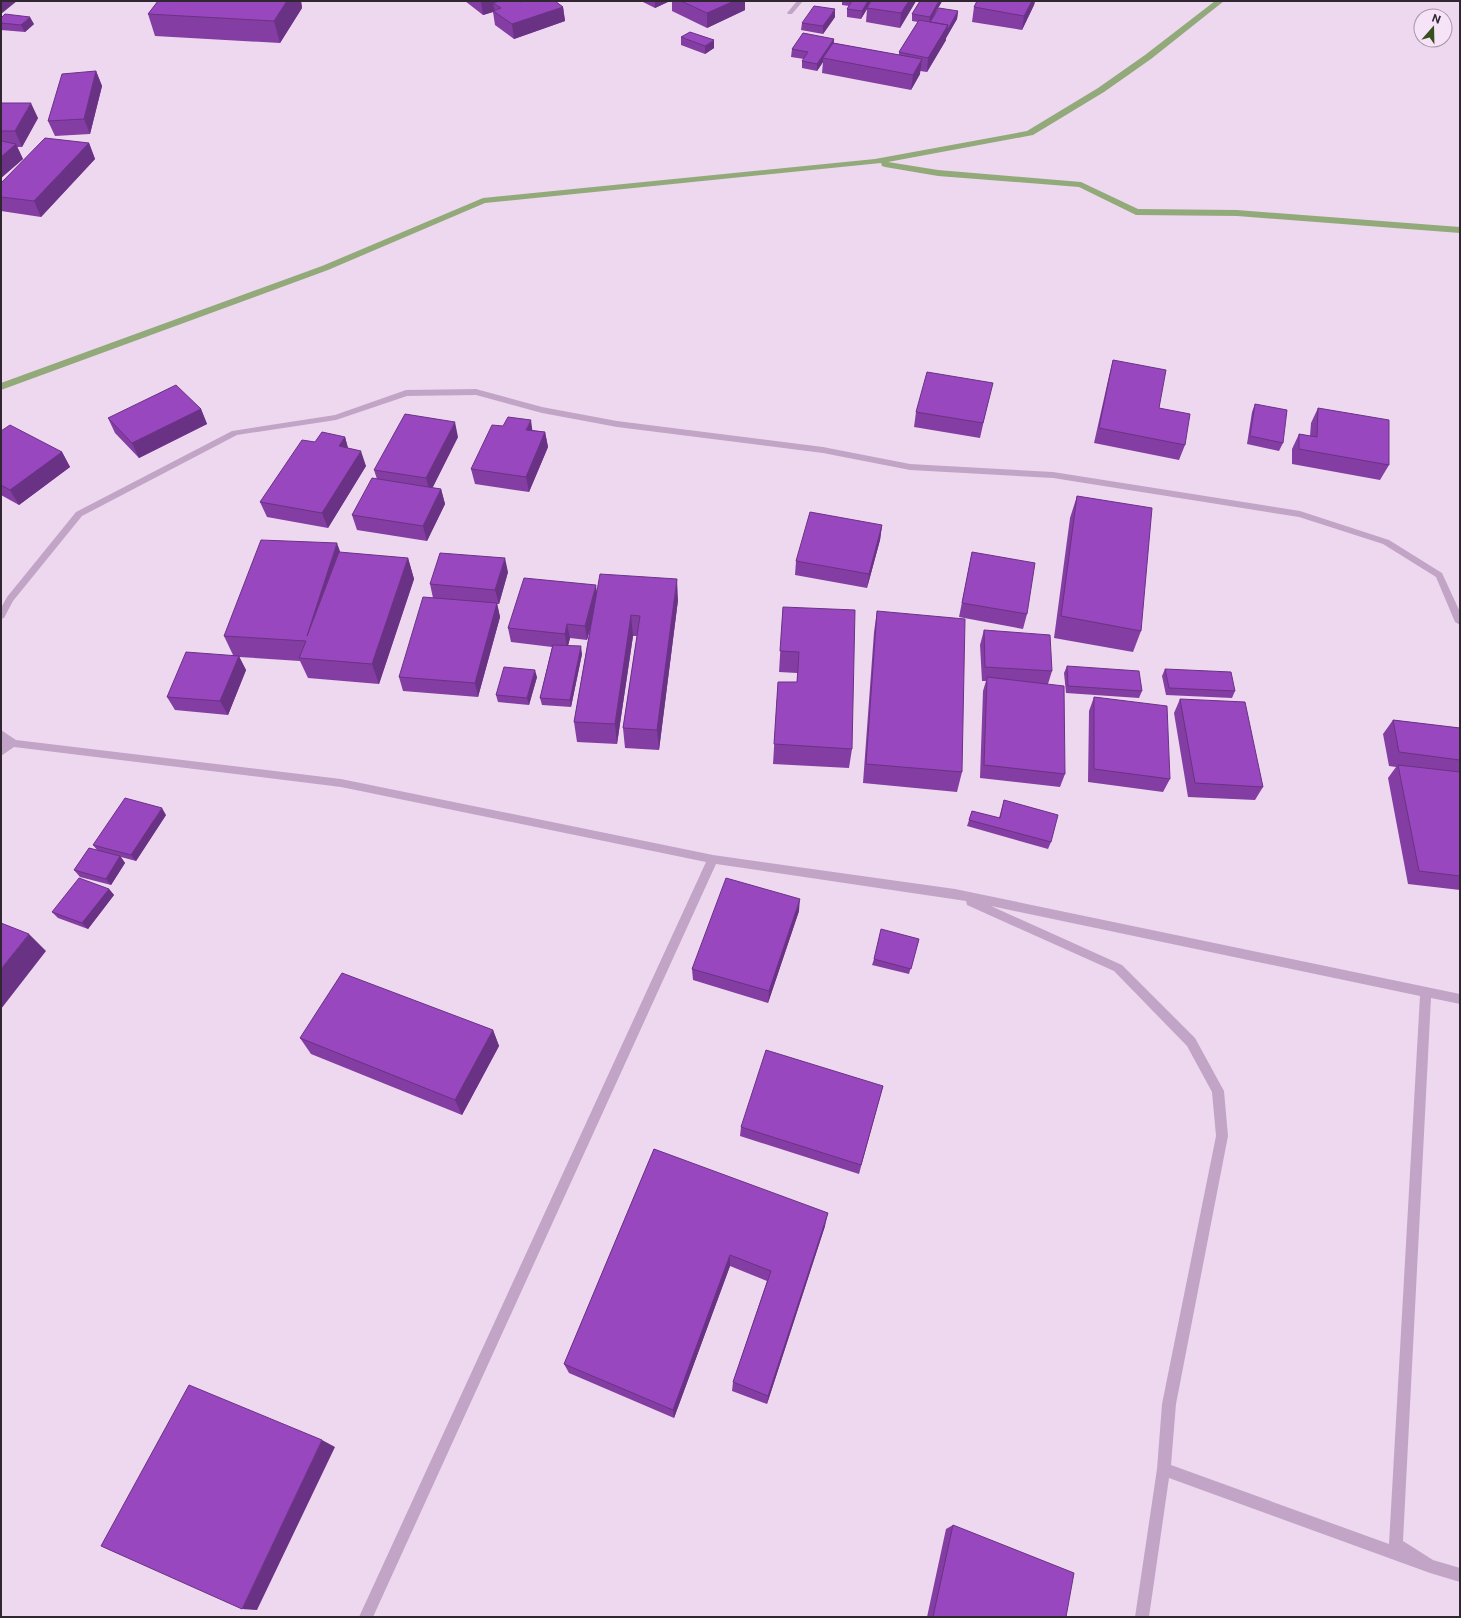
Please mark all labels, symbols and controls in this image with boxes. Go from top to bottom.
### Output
north arrow [1413,8,1453,48]
text: N [1430,11,1443,26]

